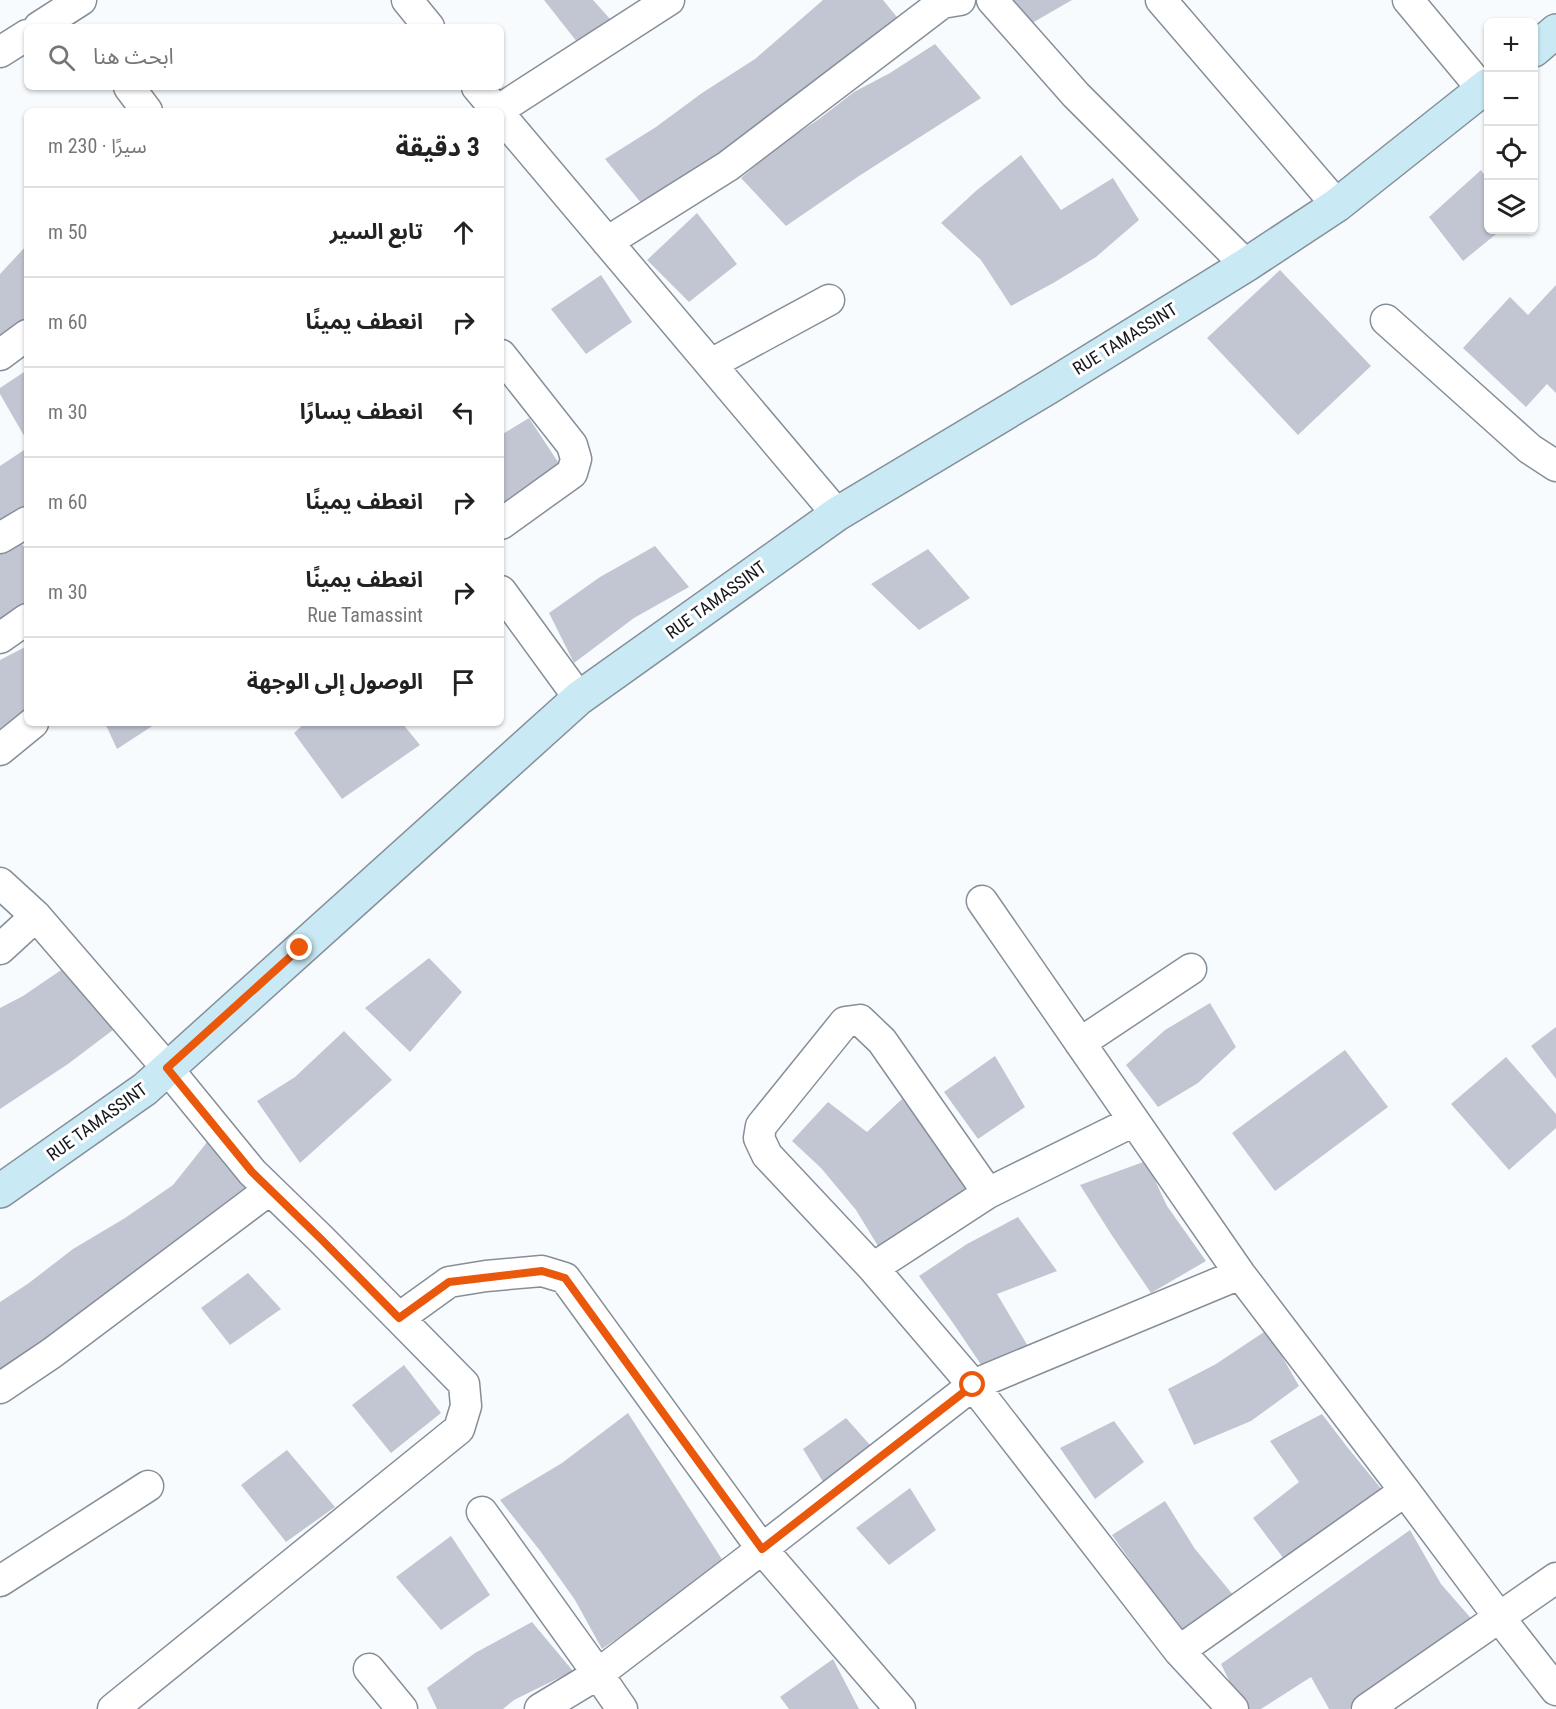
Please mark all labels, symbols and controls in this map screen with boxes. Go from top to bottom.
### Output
map controls [1484,18,1538,234]
button: + [1484,18,1538,72]
search box [24,24,504,90]
icon: search [45,41,78,74]
text: ابحث هنا [93,44,174,69]
button: − [1484,72,1538,126]
button: locate [1484,126,1538,180]
text: 3 دقيقة [395,132,480,162]
text: سيرًا · 230 m [48,134,147,158]
button: layers [1484,180,1538,234]
icon: ahead [447,216,480,249]
text: تابع السير [330,219,423,244]
text: 50 m [48,220,87,244]
street label: RUE TAMASSINT [1069,298,1181,379]
icon: right [447,306,480,339]
text: انعطف يمينًا [305,309,423,334]
text: 60 m [48,310,87,334]
icon: left [447,396,480,429]
text: انعطف يسارًا [300,399,423,424]
text: 30 m [48,400,87,424]
icon: right [447,486,480,519]
text: انعطف يمينًا [305,489,423,514]
text: 60 m [48,490,87,514]
street label: RUE TAMASSINT [661,556,770,643]
text: انعطف يمينًا [305,567,423,592]
icon: right [447,576,480,609]
text: 30 m [48,580,87,604]
text: Rue Tamassint [307,603,423,627]
icon: arrive [447,666,480,699]
text: الوصول إلى الوجهة [247,669,423,694]
route end [286,934,312,960]
street label: RUE TAMASSINT [42,1078,151,1165]
route start [959,1371,985,1397]

